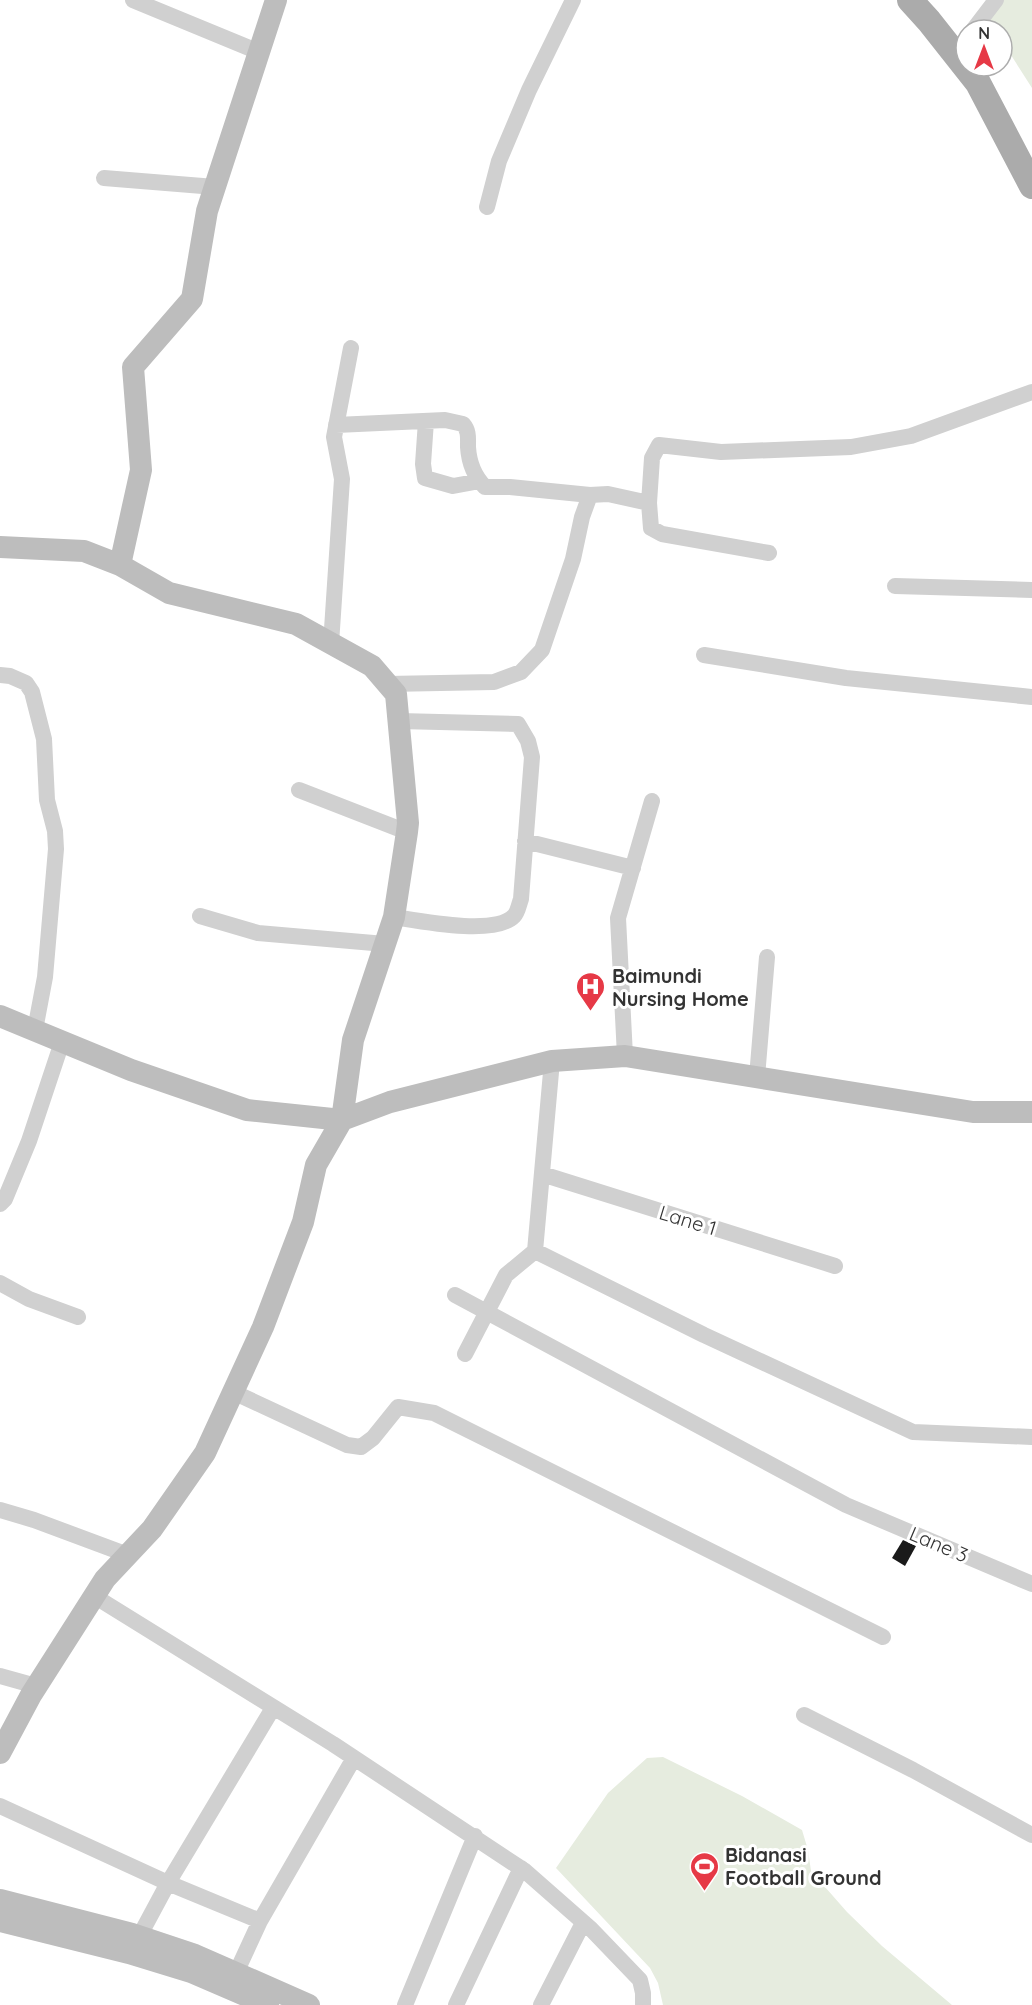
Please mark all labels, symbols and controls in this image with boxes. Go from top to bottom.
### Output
north arrow [954,18,1014,78]
text: N [978,23,990,43]
place label: Baimundi Nursing Home [612,963,749,1011]
hospital icon: Baimundi Nursing Home [575,970,607,1012]
street label: Lane 1 [656,1199,720,1241]
street label: Lane 3 [906,1520,972,1568]
place label: Bidanasi Football Ground [725,1842,881,1890]
sports icon: Bidanasi Football Ground [688,1850,720,1892]

